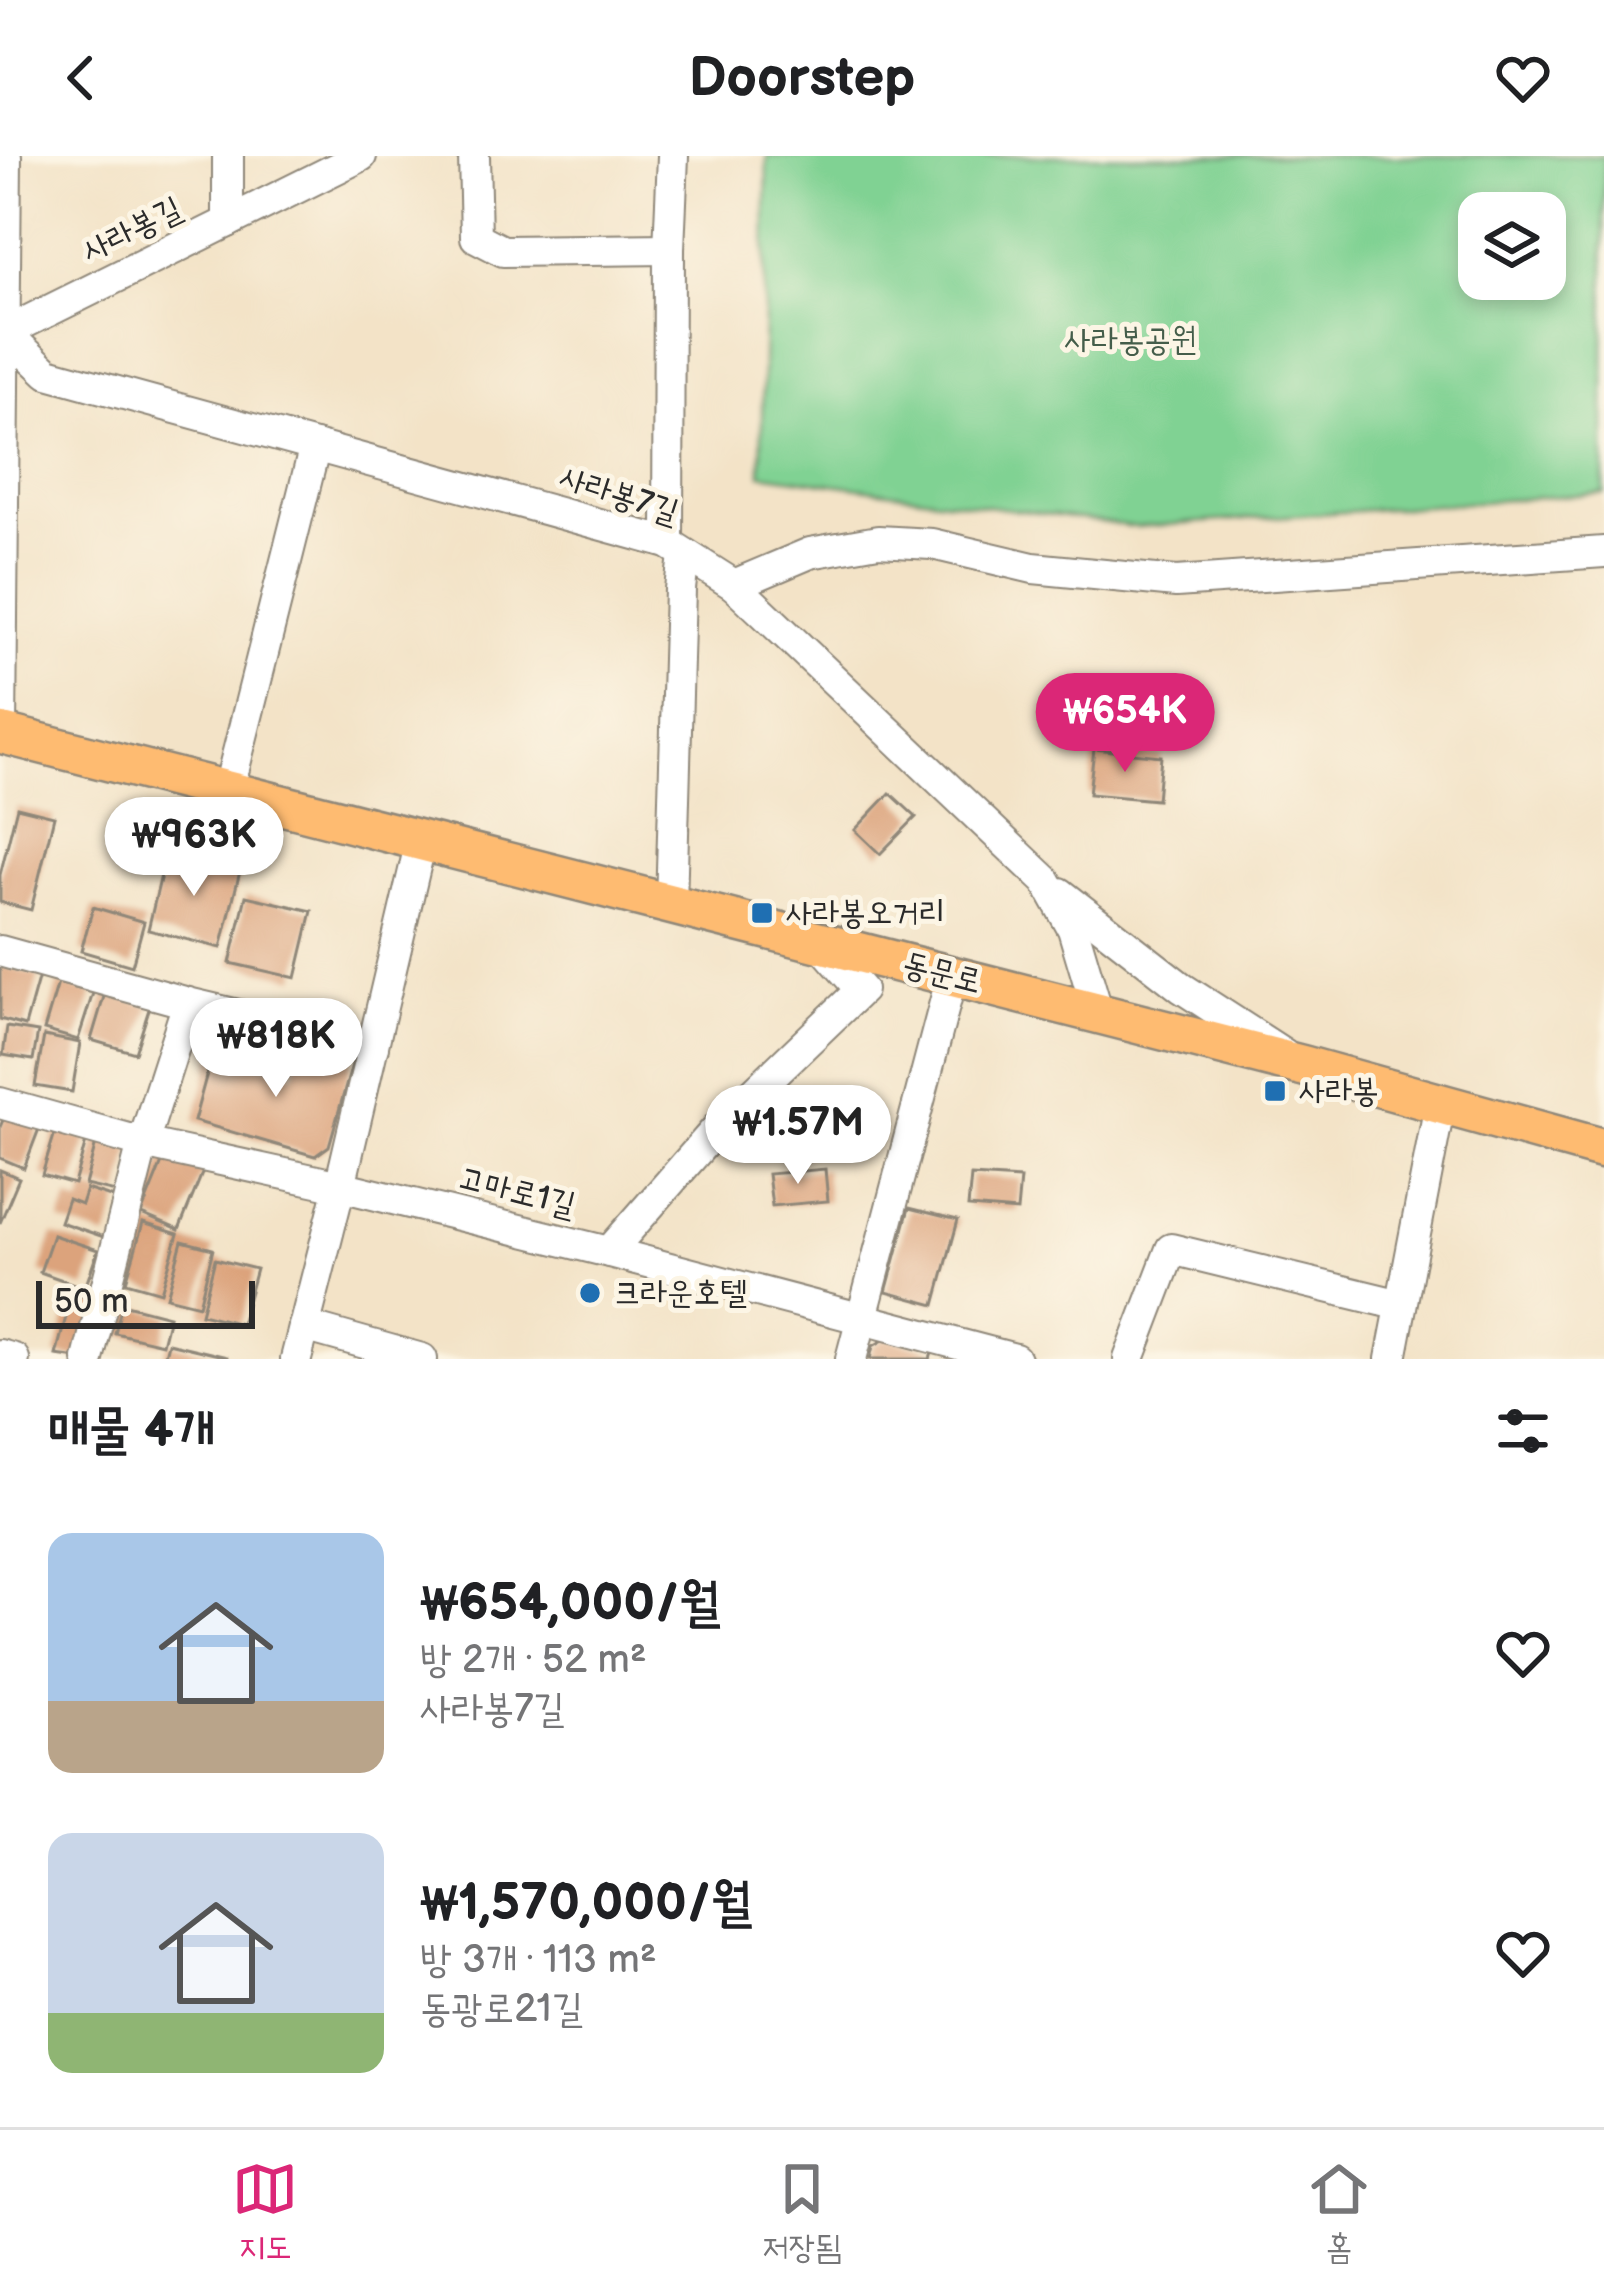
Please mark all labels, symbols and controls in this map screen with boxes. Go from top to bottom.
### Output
icon: back [48,45,114,111]
icon: heart [1490,45,1556,111]
text: Doorstep [689,46,915,111]
street label: 사라봉길 [75,189,189,271]
map controls [1458,192,1566,300]
button: layers [1458,192,1566,300]
park label: 사라봉공원 [1065,320,1197,360]
street label: 사라봉7길 [555,457,683,533]
pin: ₩654K [1041,673,1209,775]
text: ₩654K [1063,688,1187,735]
pin: ₩963K [110,797,278,899]
text: ₩963K [132,812,256,859]
place label: 사라봉오거리 [786,893,945,933]
marker: 사라봉오거리 [749,900,775,926]
street label: 동문로 [899,944,985,1002]
pin: ₩818K [192,998,360,1100]
text: ₩818K [217,1013,335,1060]
place label: 사라봉 [1299,1071,1379,1111]
marker: 사라봉 [1262,1078,1288,1104]
pin: ₩1.57M [700,1085,896,1187]
text: ₩1.57M [732,1100,864,1147]
street label: 고마로1길 [454,1158,580,1226]
place label: 크라운호텔 [614,1273,747,1313]
scale bar [36,1275,255,1328]
marker: 크라운호텔 [577,1280,603,1306]
text: 50 m [54,1282,129,1322]
icon: filters [1490,1398,1556,1464]
text: 매물 4개 [48,1400,215,1461]
text: ₩654,000/월 [420,1573,720,1634]
icon: home [144,1581,288,1725]
icon: heart [1490,1620,1556,1686]
text: 방 2개 · 52 m² [420,1637,647,1684]
text: 사라봉7길 [420,1686,565,1733]
text: ₩1,570,000/월 [420,1873,752,1934]
icon: home [144,1881,288,2025]
icon: heart [1490,1920,1556,1986]
text: 방 3개 · 113 m² [420,1937,657,1984]
text: 동광로21길 [420,1986,583,2033]
tab: 지도 [232,2156,298,2269]
tab: 저장됨 [762,2156,842,2269]
tab: 홈 [1306,2156,1372,2269]

